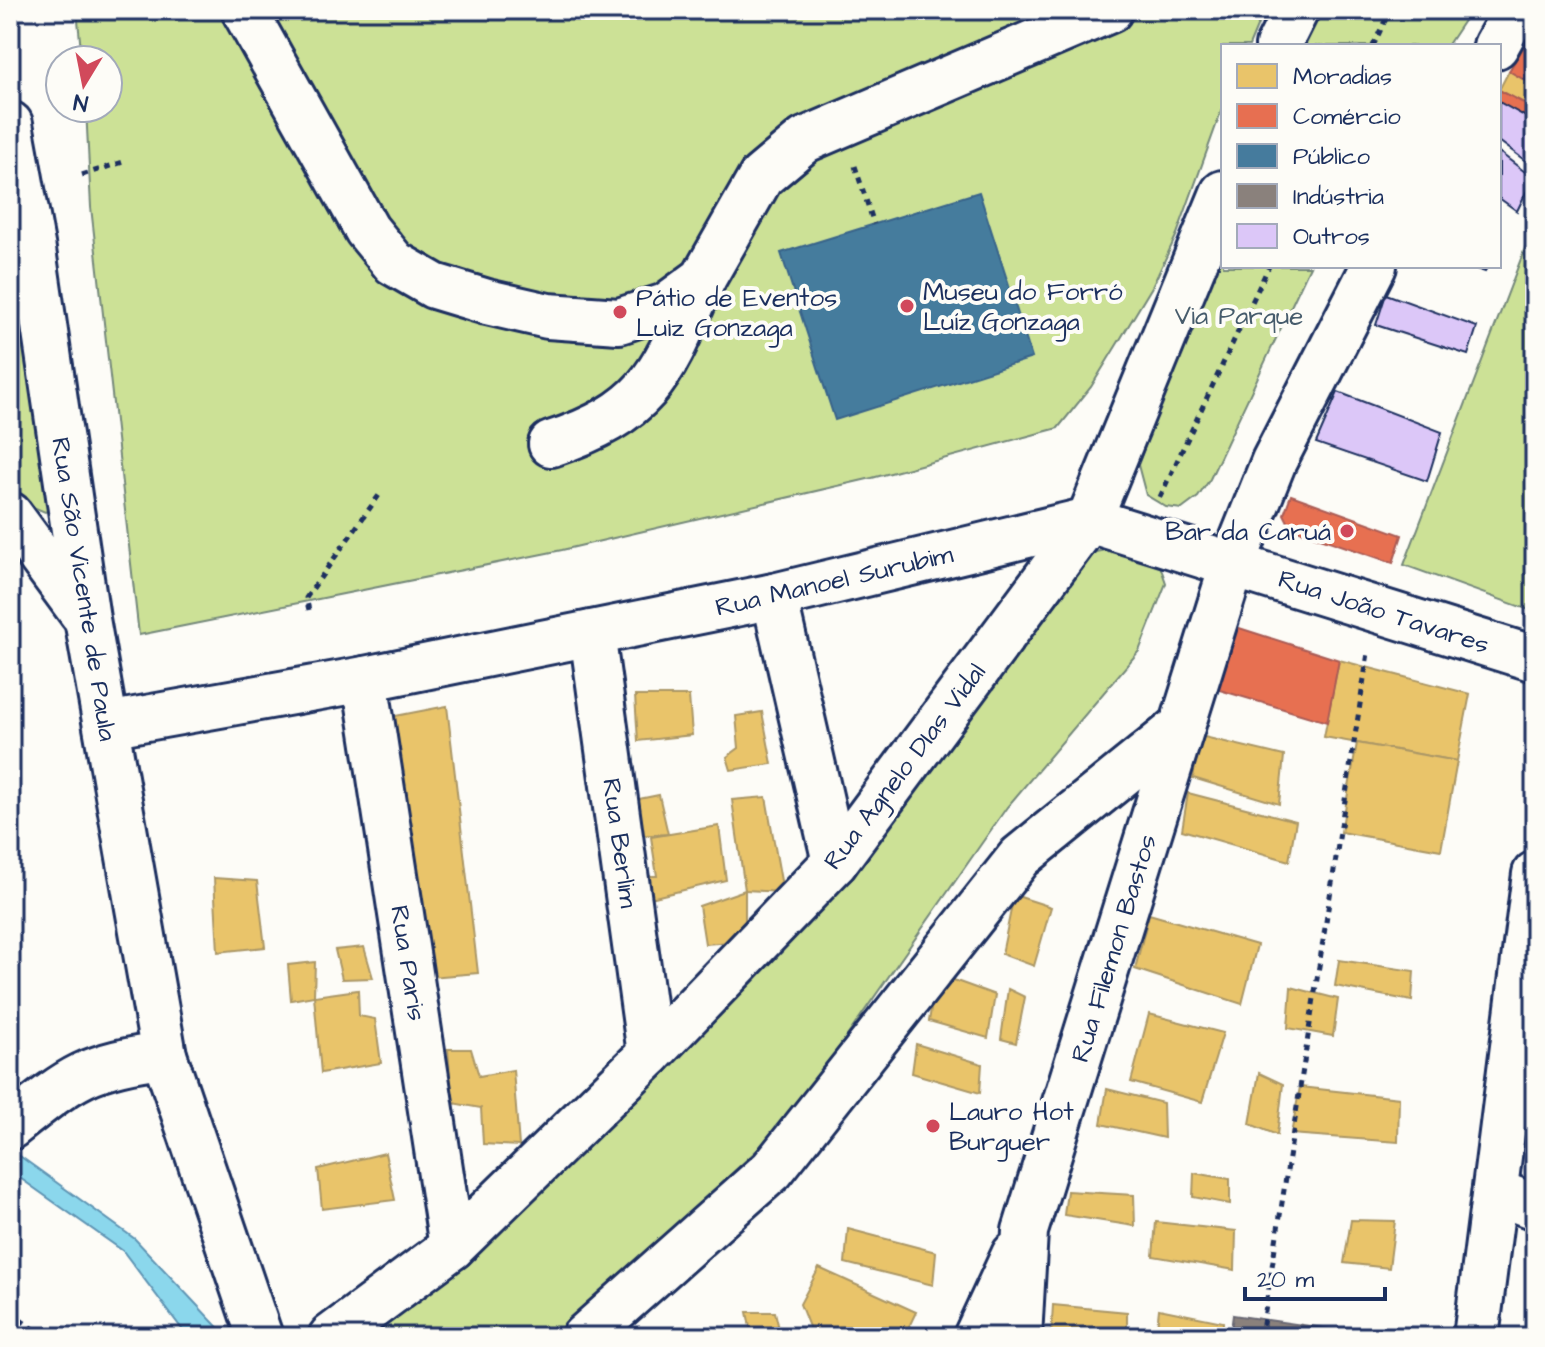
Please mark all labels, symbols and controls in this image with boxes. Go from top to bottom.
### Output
north arrow [44,44,124,124]
legend [1221,44,1501,268]
text: Moradias [1293,60,1392,94]
text: N [71,86,90,119]
text: Comércio [1293,100,1401,134]
text: Público [1293,140,1371,174]
text: Indústria [1293,180,1384,214]
text: Outros [1293,220,1370,254]
place label: Museu do Forró Luíz Gonzaga [923,274,1123,342]
place label: Pátio de Eventos Luiz Gonzaga [636,280,837,348]
marker: Museu do Forró Luíz Gonzaga [898,297,916,315]
park label: Via Parque [1175,298,1303,334]
marker: Pátio de Eventos Luiz Gonzaga [611,303,629,321]
street label: Rua São Vicente de Paula [42,435,126,744]
place label: Bar da Caruá [1165,514,1331,550]
marker: Bar da Caruá [1338,522,1356,540]
street label: Rua Manoel Surubim [712,536,957,626]
street label: Rua João Tavares [1274,561,1494,663]
street label: Rua Agnelo DIas Vidal [815,656,996,878]
street label: Rua Berlim [593,776,647,911]
street label: Rua Filemon Bastos [1062,830,1166,1067]
street label: Rua Paris [381,903,435,1024]
place label: Lauro Hot Burguer [949,1094,1074,1162]
marker: Lauro Hot Burguer [924,1117,942,1135]
scale bar [1245,1251,1385,1301]
text: 20 m [1257,1263,1314,1297]

